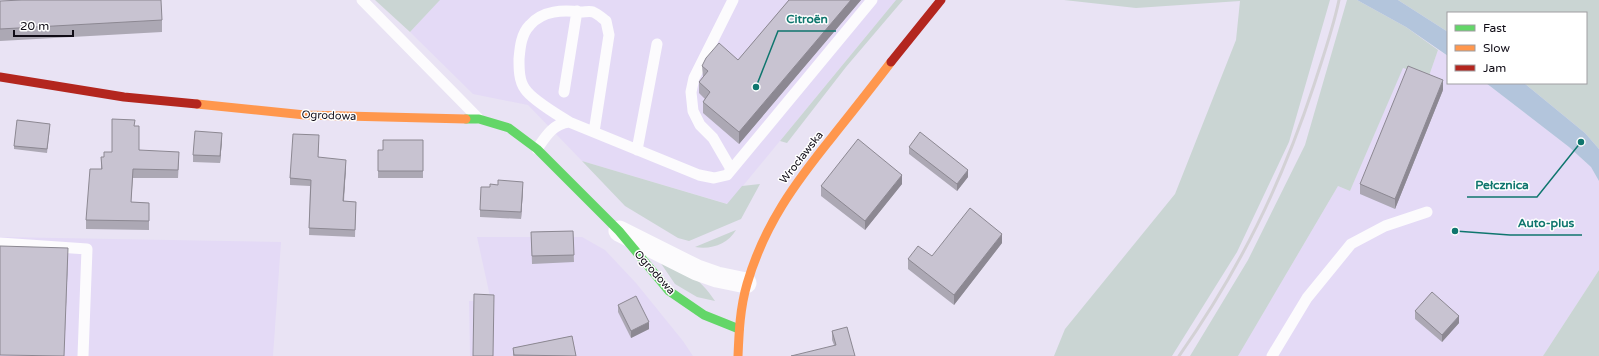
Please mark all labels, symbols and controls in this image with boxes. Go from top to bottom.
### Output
callout: Citroën [778,7,836,31]
scale bar [14,12,73,38]
text: Citroën [786,12,828,26]
legend [1447,12,1587,84]
text: 20 m [20,19,49,33]
text: Fast [1483,21,1507,35]
text: Slow [1483,41,1510,55]
text: Jam [1483,61,1506,75]
street label: Ogrodowa [301,108,357,123]
street label: Wrocławska [777,129,826,186]
callout: Pełcznica [1467,173,1537,197]
text: Pełcznica [1475,178,1529,192]
callout: Auto-plus [1510,211,1582,235]
text: Auto-plus [1518,216,1574,231]
street label: Ogrodowa [631,248,678,297]

